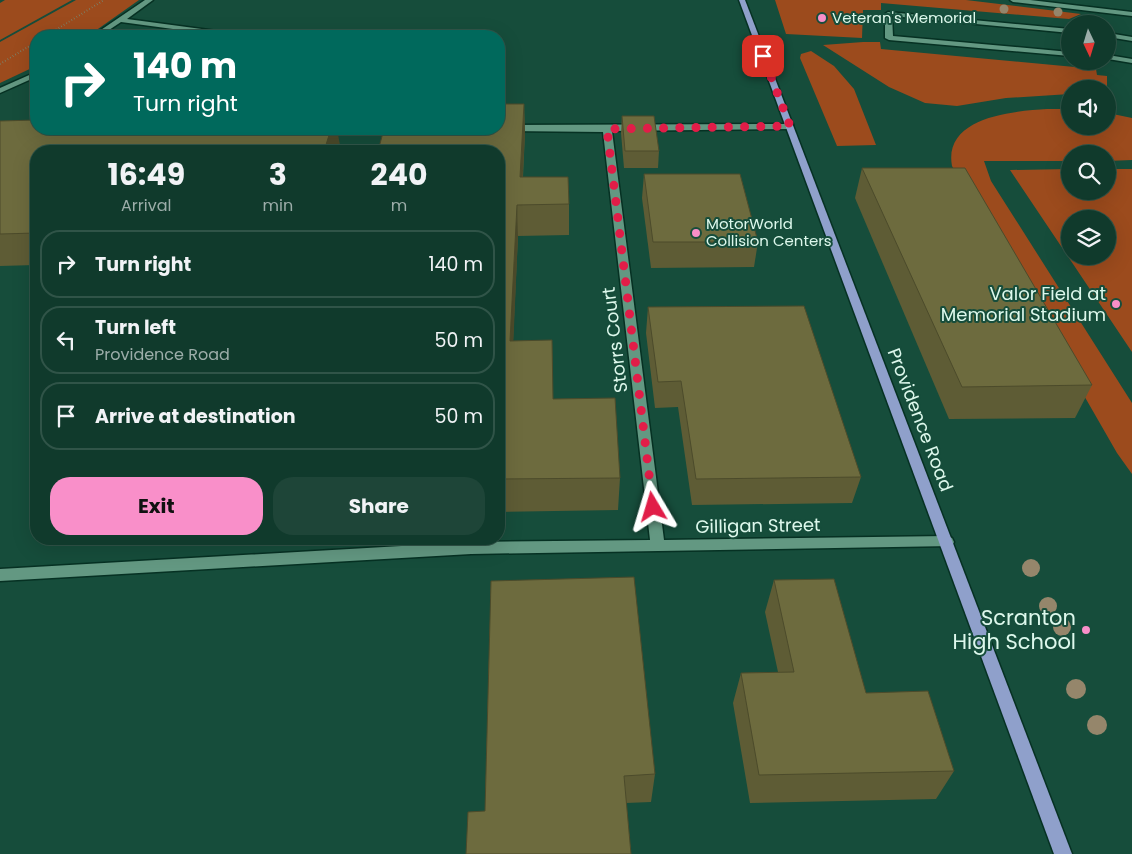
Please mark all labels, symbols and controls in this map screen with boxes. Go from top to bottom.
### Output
place label: Veteran's Memorial [832,7,976,28]
marker: Veteran's Memorial [816,12,828,24]
north arrow [1061,15,1116,70]
map controls [1061,15,1116,265]
pin [742,35,784,77]
text: 140 m [133,41,237,90]
icon: arrive [749,42,777,70]
icon: right [50,50,115,115]
button: sound [1061,80,1116,135]
text: Turn right [133,88,238,119]
button: search [1061,145,1116,200]
text: 16:49 [107,153,185,196]
text: 3 [269,153,287,196]
text: 240 [371,153,428,196]
text: Arrival [121,194,171,217]
text: min [262,194,293,217]
text: m [391,194,407,217]
button: layers [1061,210,1116,265]
place label: MotorWorld Collision Centers [706,213,832,251]
marker: MotorWorld Collision Centers [690,227,702,239]
icon: right [52,250,80,278]
text: Turn right [95,251,191,278]
text: 140 m [428,251,483,278]
place label: Valor Field at Memorial Stadium [941,281,1106,327]
street label: Storrs Court [596,286,633,394]
marker: Valor Field at Memorial Stadium [1110,298,1122,310]
text: Turn left [95,314,176,341]
icon: left [52,326,80,354]
text: 50 m [434,327,483,354]
text: Providence Road [95,343,230,366]
street label: Providence Road [882,345,959,495]
icon: arrive [52,402,80,430]
text: Arrive at destination [95,403,296,430]
text: 50 m [434,403,483,430]
button: Exit [50,477,263,535]
button: Share [273,477,485,535]
position arrow [626,480,678,532]
street label: Gilligan Street [695,512,821,539]
place label: Scranton High School [952,603,1076,656]
marker: Scranton High School [1080,624,1092,636]

